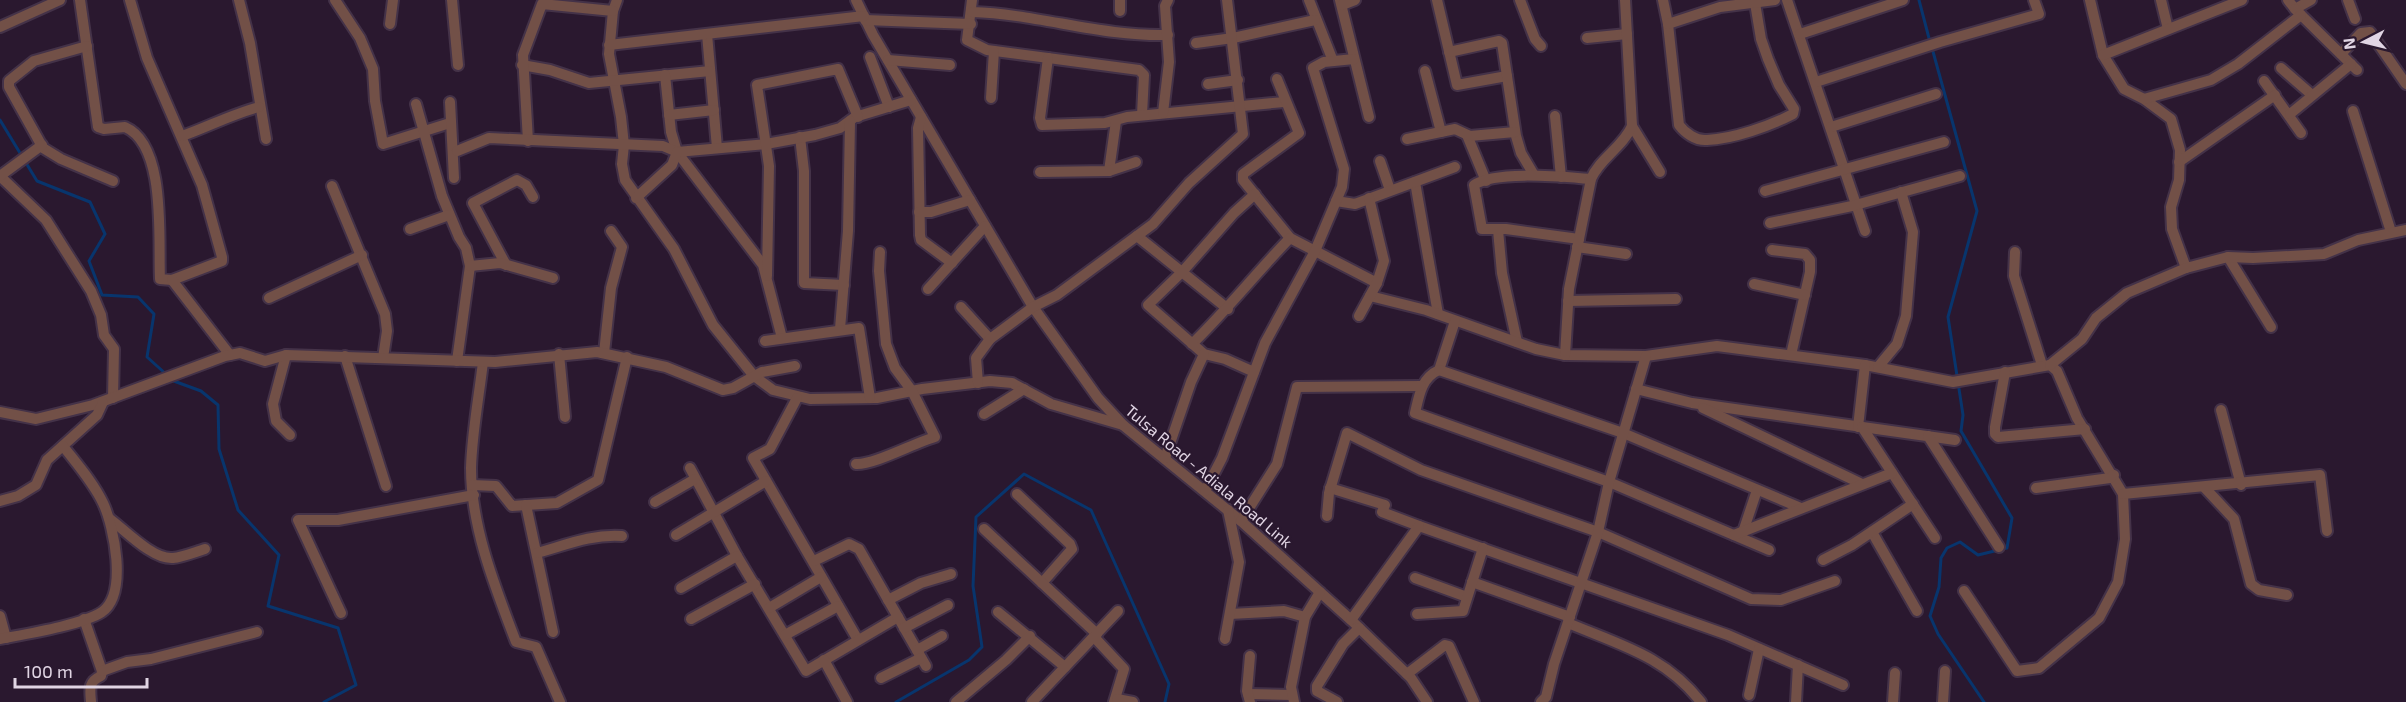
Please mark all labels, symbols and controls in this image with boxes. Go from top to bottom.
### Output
north arrow [2334,12,2394,72]
text: N [2338,37,2359,51]
street label: Tulsa Road - Adiala Road Link [1122,400,1297,551]
scale bar [15,651,147,689]
text: 100 m [24,660,73,682]

